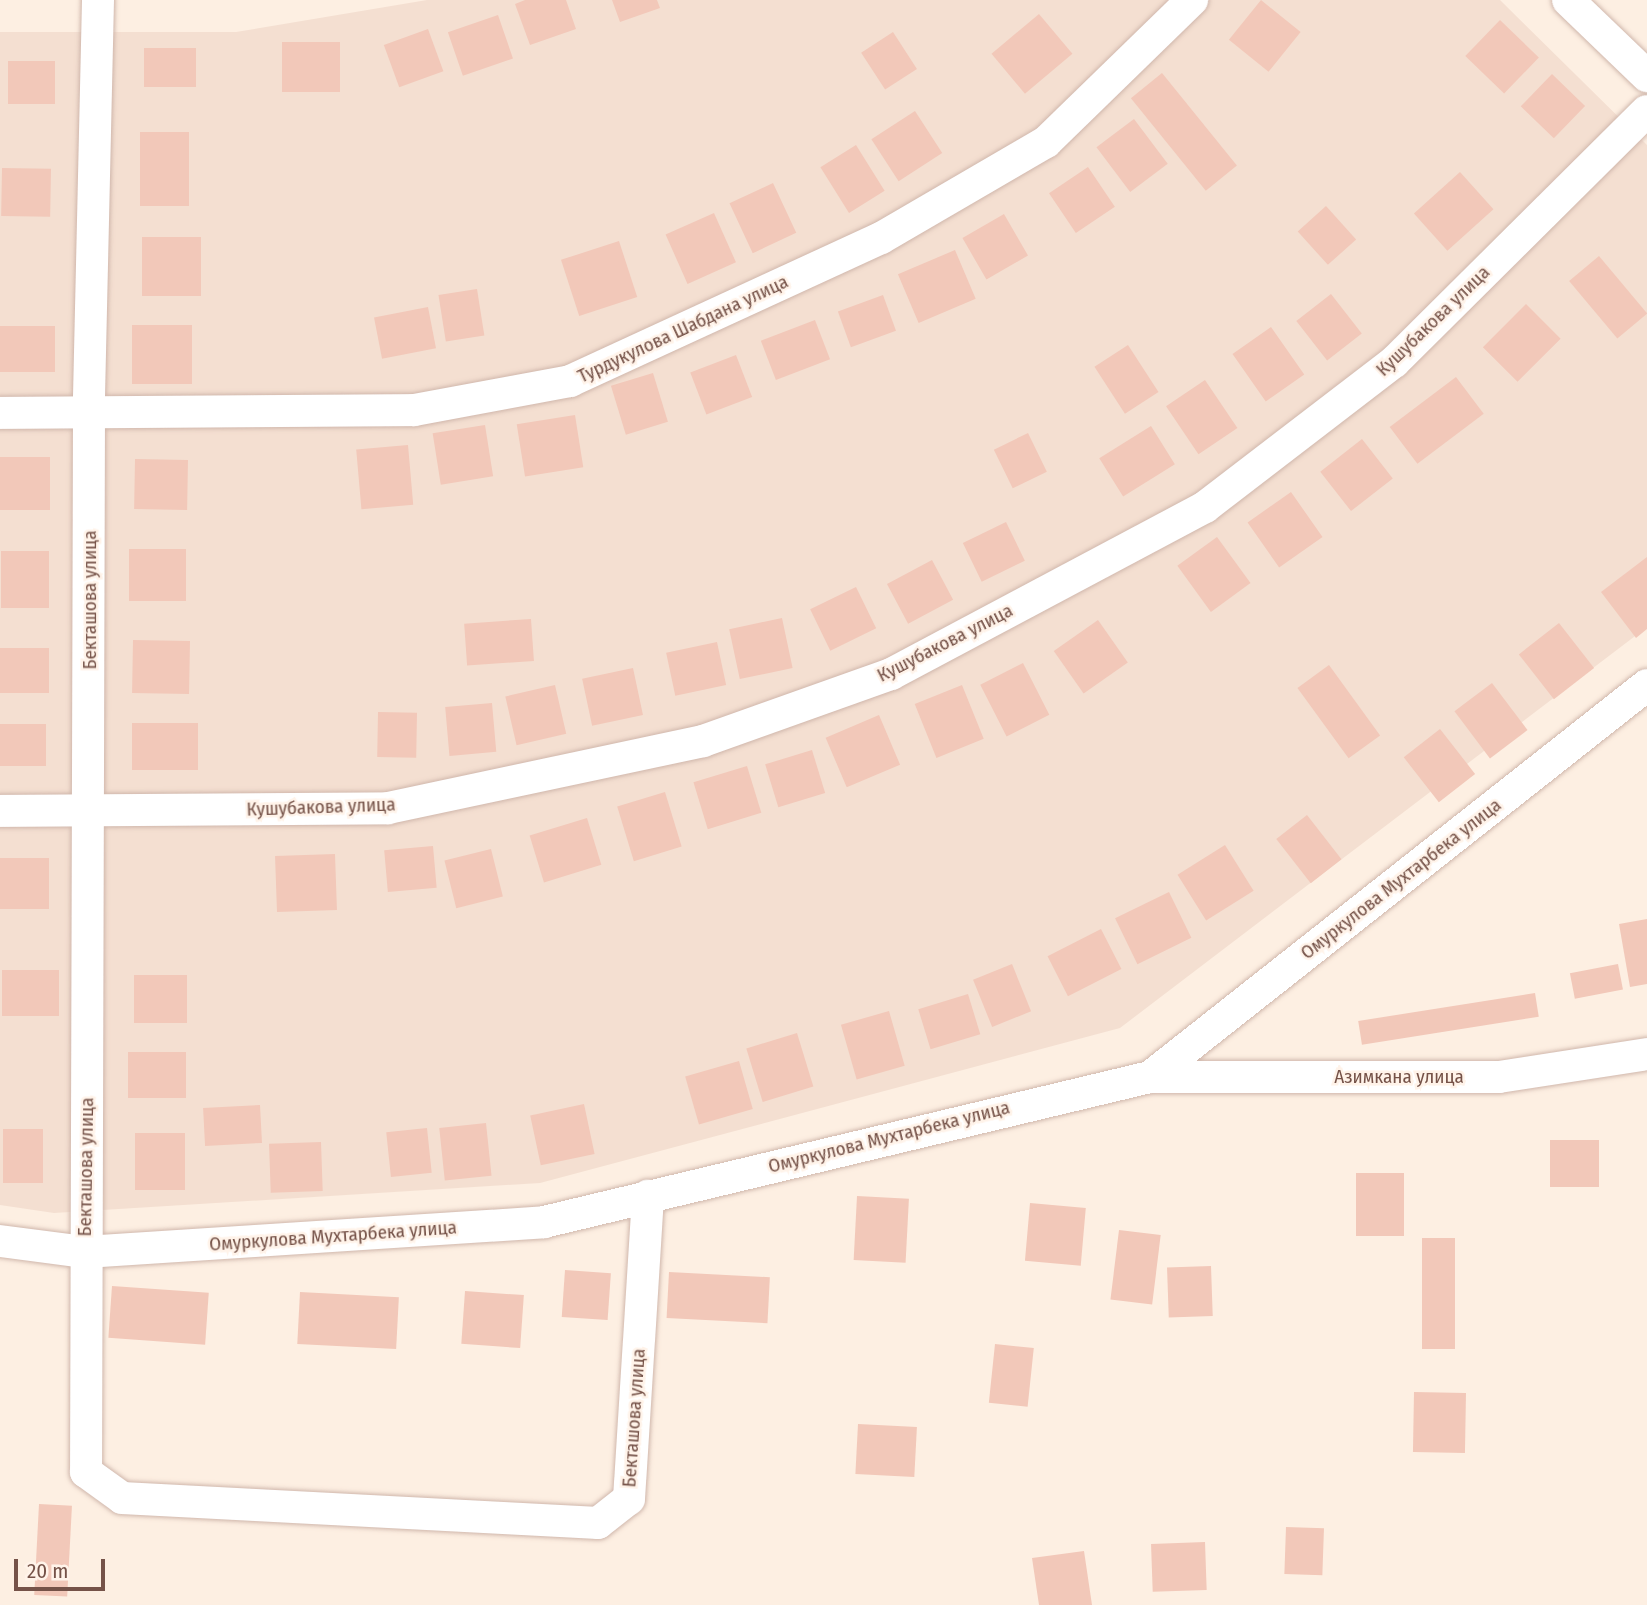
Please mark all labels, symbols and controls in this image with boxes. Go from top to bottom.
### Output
street label: Кушубакова улица [1371,261,1495,381]
street label: Турдукулова Шабдана улица [574,270,792,388]
street label: Бекташова улица [79,531,101,669]
street label: Кушубакова улица [873,599,1017,687]
street label: Кушубакова улица [246,793,396,821]
street label: Омуркулова Мухтарбека улица [1296,794,1506,964]
street label: Азимкана улица [1334,1066,1464,1088]
street label: Омуркулова Мухтарбека улица [766,1096,1012,1178]
street label: Бекташова улица [73,1097,99,1237]
street label: Омуркулова Мухтарбека улица [208,1216,458,1256]
street label: Бекташова улица [618,1348,650,1488]
scale bar [18,1546,108,1590]
text: 20 m [27,1558,68,1584]

